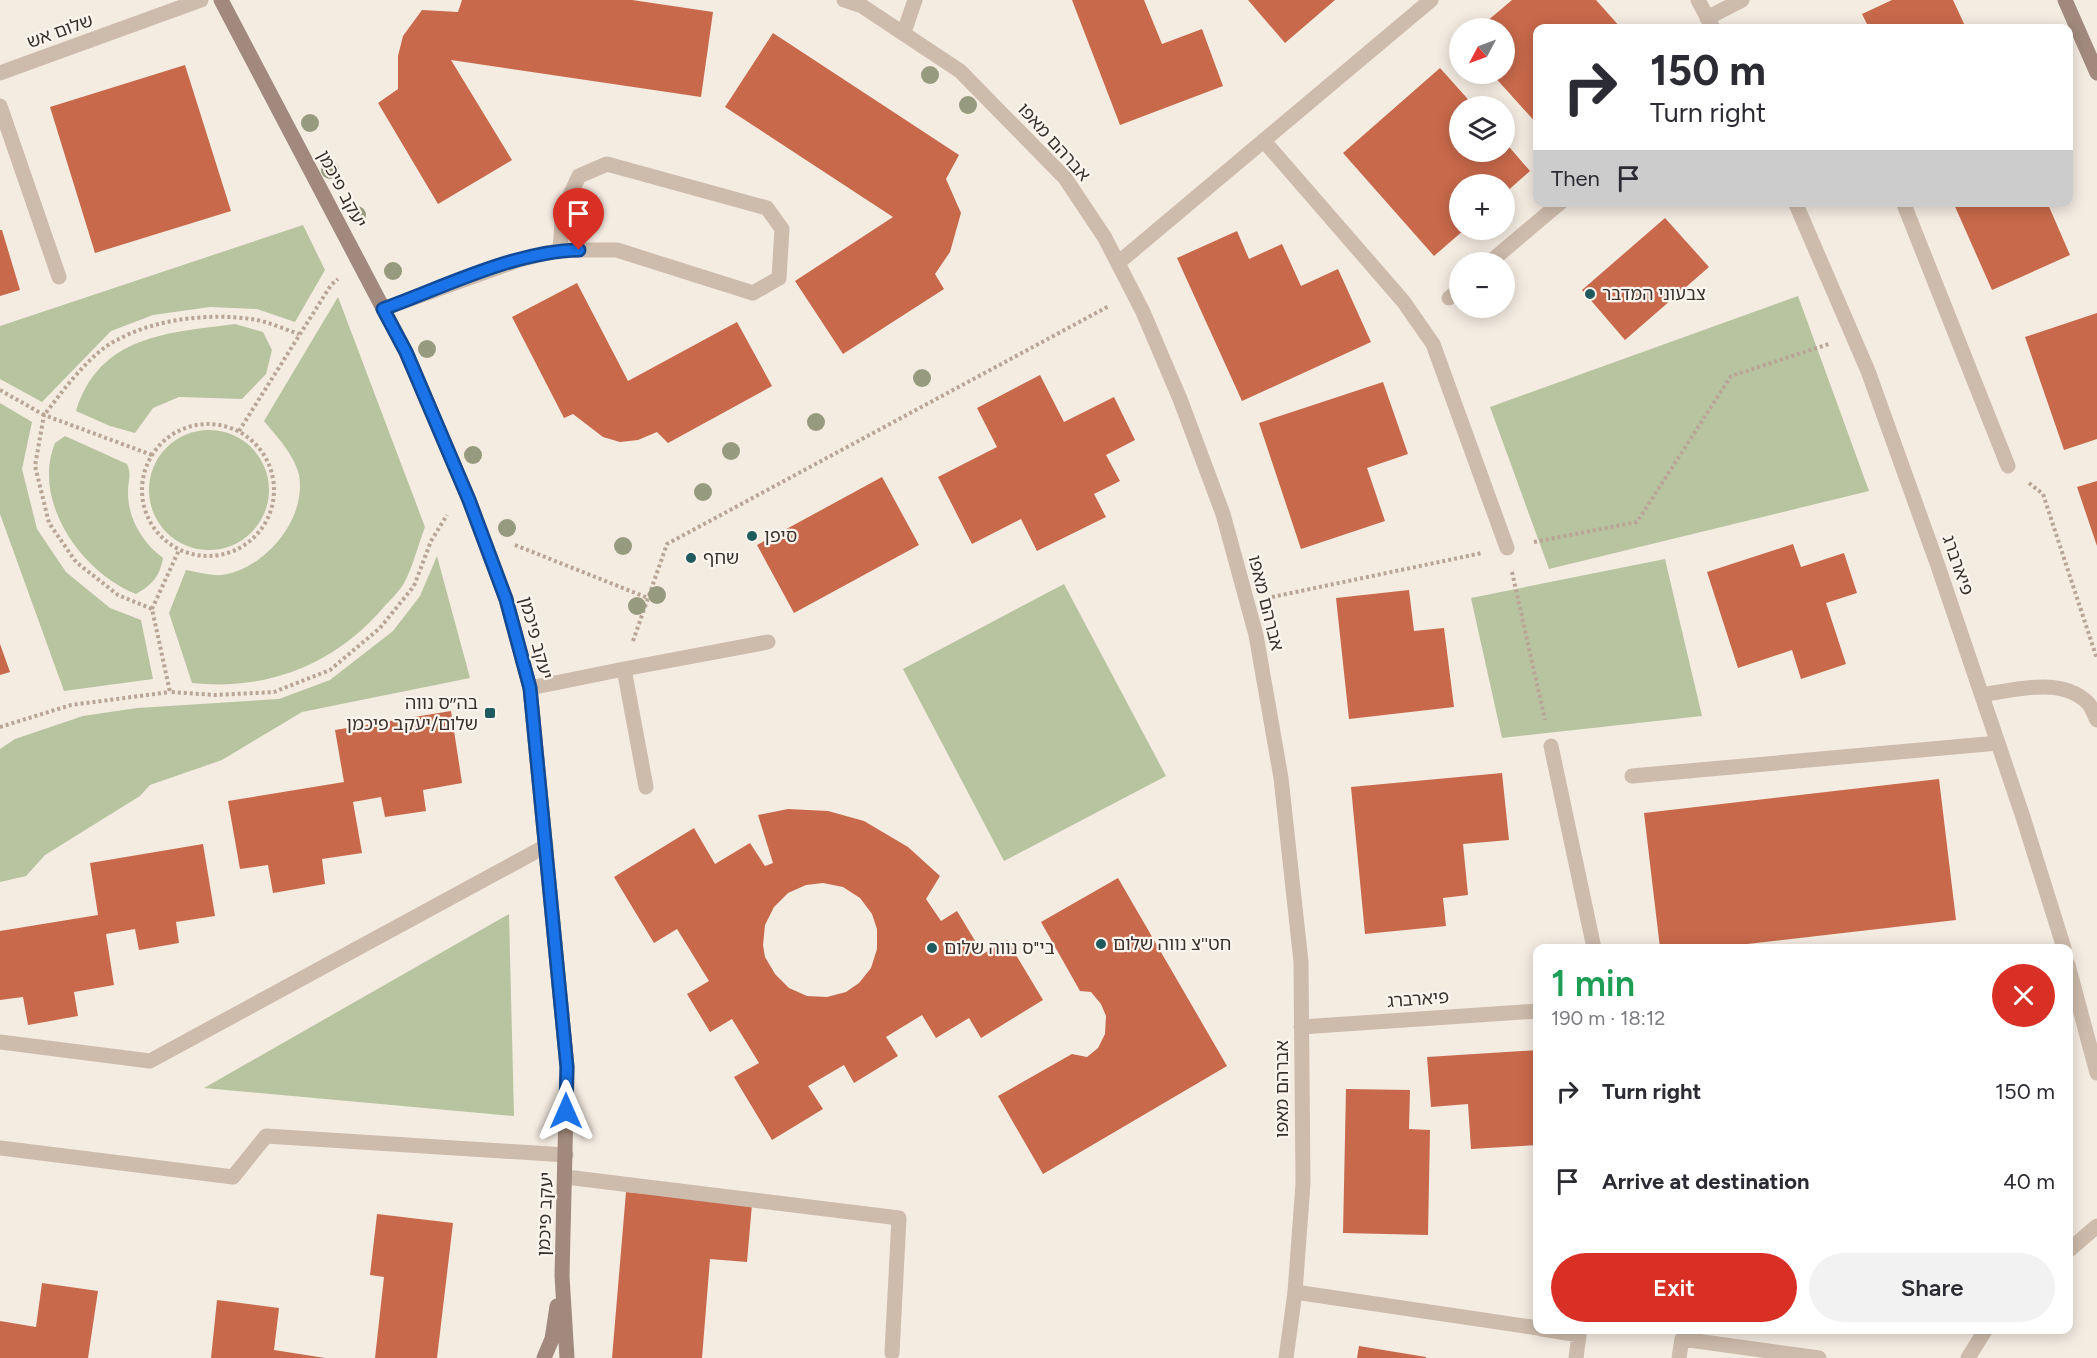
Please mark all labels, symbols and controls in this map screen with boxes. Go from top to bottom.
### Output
street label: שלום אש [24,9,96,53]
north arrow [1449,18,1515,84]
map controls [1449,18,1515,318]
text: 150 m [1650,45,1766,96]
icon: right [1551,48,1629,126]
button: layers [1449,96,1515,162]
text: Turn right [1650,96,1766,129]
street label: אברהם מאפו [1013,98,1095,186]
street label: יעקב פיכמן [312,146,372,232]
icon: arrive [1612,162,1645,195]
text: Then [1551,165,1600,192]
button: + [1449,174,1515,240]
pin [553,188,604,250]
icon: arrive [562,197,595,230]
button: − [1449,252,1515,318]
place label: צבעוני המדבר [1602,283,1706,305]
marker: צבעוני המדבר [1583,287,1597,301]
place label: סיפן [764,525,797,547]
marker: סיפן [745,529,759,543]
street label: פיארברג [1937,532,1979,598]
place label: שחף [703,547,739,569]
marker: שחף [684,551,698,565]
street label: אברהם מאפו [1243,553,1289,653]
street label: יעקב פיכמן [514,594,558,682]
place label: בה״ס נווה שלום/יעקב פיכמן [346,692,478,735]
marker: בה״ס נווה שלום/יעקב פיכמן [483,706,497,720]
place label: חט''צ נווה שלום [1113,933,1231,955]
place label: בי"ס נווה שלום [944,937,1055,959]
marker: חט''צ נווה שלום [1094,937,1108,951]
marker: בי"ס נווה שלום [925,941,939,955]
text: 1 min [1551,962,1635,1005]
button: close [1992,964,2055,1027]
street label: פיארברג [1386,986,1450,1012]
text: 190 m · 18:12 [1551,1006,1665,1030]
street label: אברהם מאפו [1271,1040,1293,1138]
icon: right [1551,1075,1584,1108]
text: Turn right [1602,1078,1701,1105]
text: 150 m [1995,1078,2055,1105]
position arrow [534,1079,598,1143]
icon: arrive [1551,1165,1584,1198]
text: Arrive at destination [1602,1168,1810,1195]
text: 40 m [2003,1168,2055,1195]
street label: יעקב פיכמן [533,1171,557,1257]
button: Exit [1551,1253,1797,1322]
button: Share [1809,1253,2055,1322]

